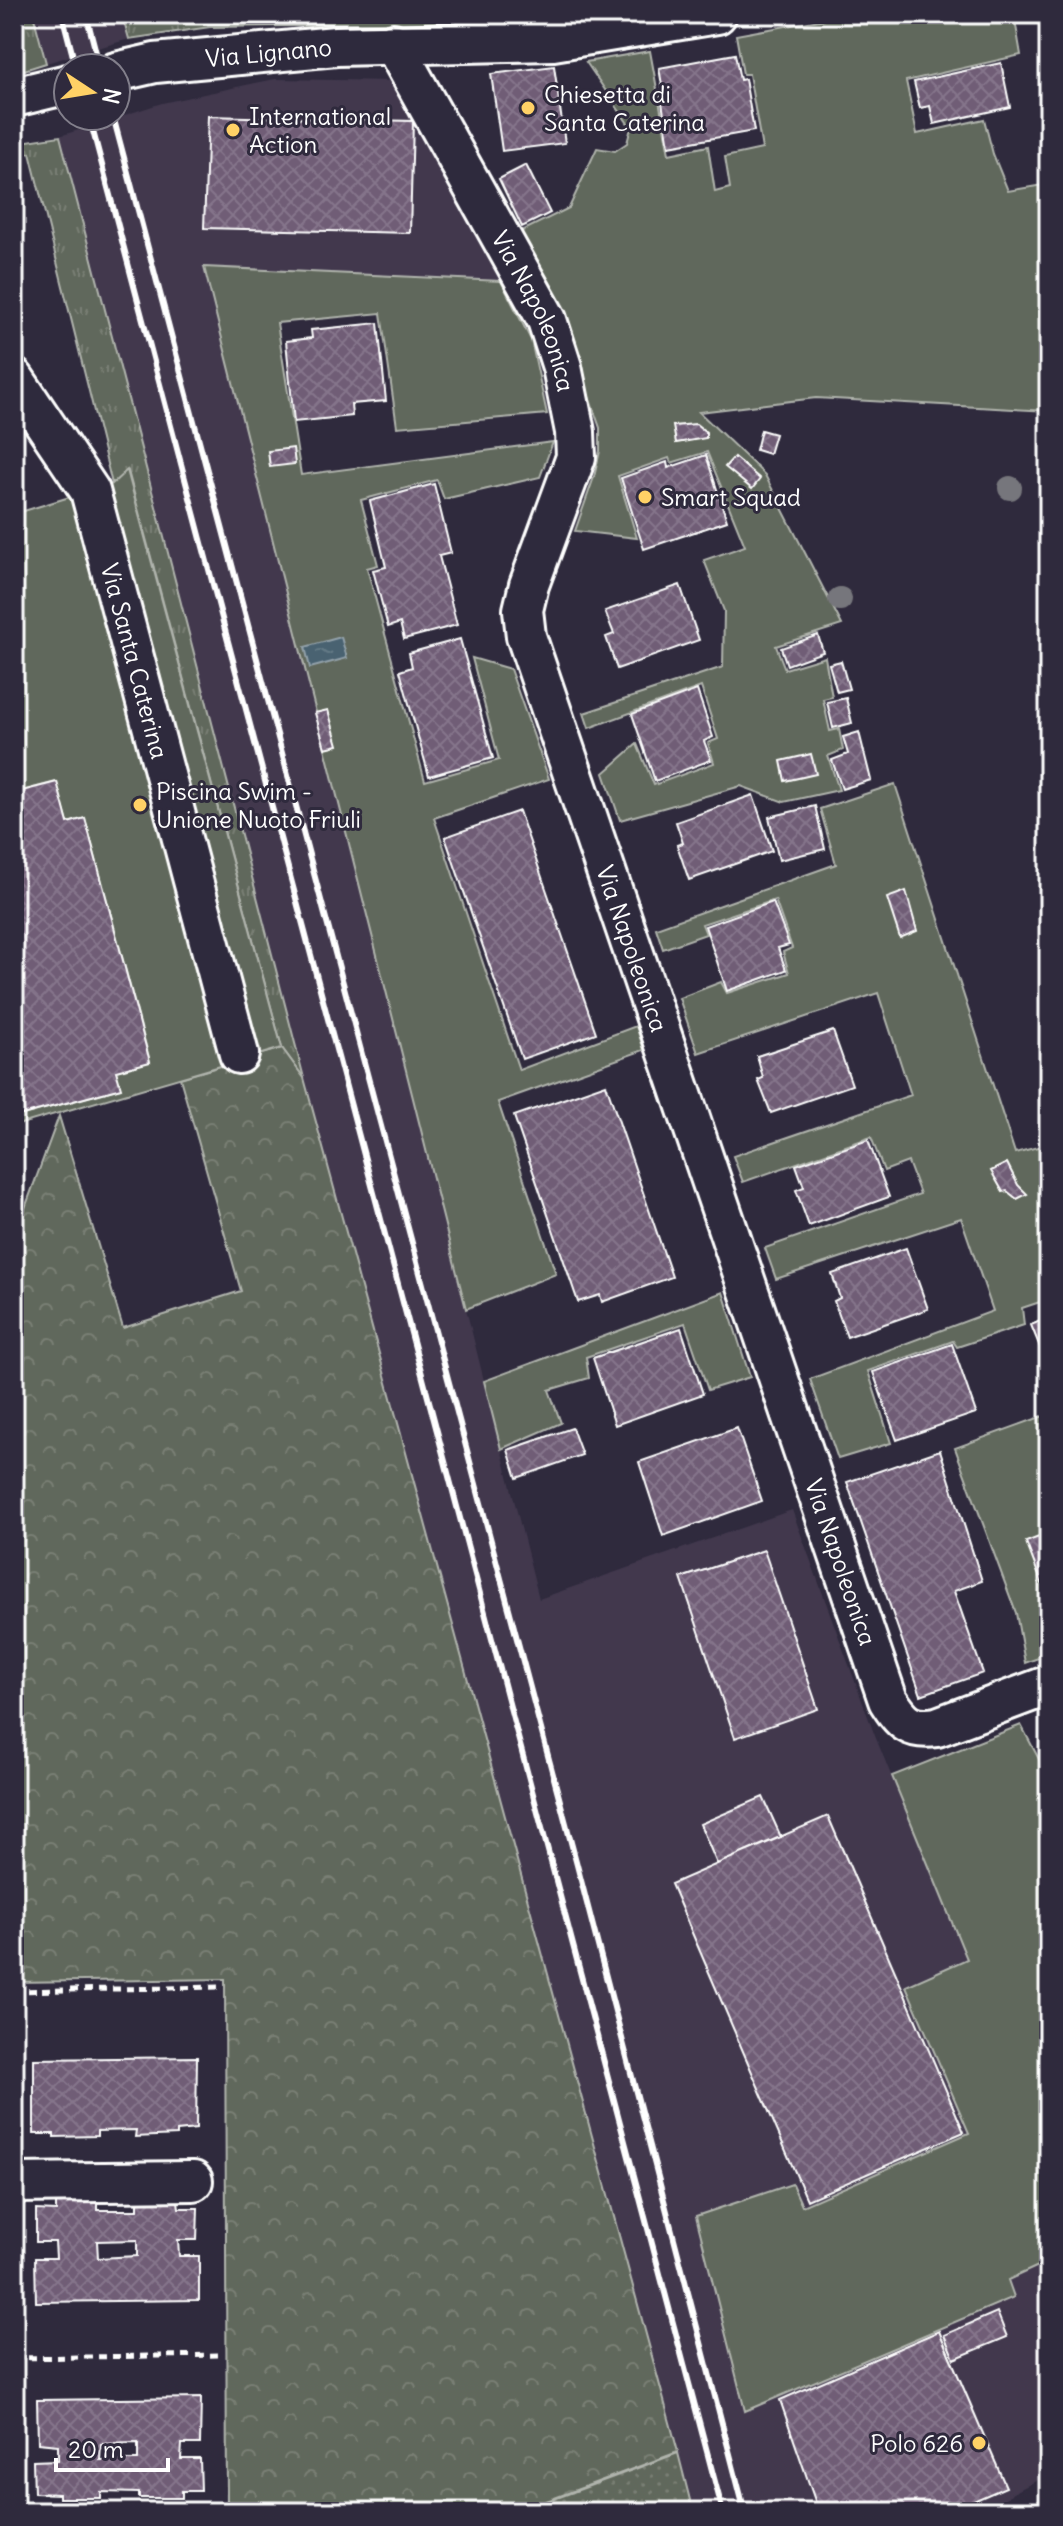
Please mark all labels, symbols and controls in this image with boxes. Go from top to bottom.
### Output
street label: Via Lignano [204,31,333,73]
north arrow [52,52,132,132]
place label: Chiesetta di Santa Caterina [544,79,705,137]
text: N [96,86,127,107]
marker: Chiesetta di Santa Caterina [519,99,537,117]
place label: International Action [249,101,391,159]
marker: International Action [224,121,242,139]
street label: Via Napoleonica [485,225,582,394]
place label: Smart Squad [661,482,801,512]
marker: Smart Squad [636,488,654,506]
street label: Via Santa Caterina [95,560,175,762]
place label: Piscina Swim - Unione Nuoto Friuli [156,776,361,834]
marker: Piscina Swim - Unione Nuoto Friuli [131,796,149,814]
street label: Via Napoleonica [590,861,675,1036]
street label: Via Napoleonica [799,1475,883,1649]
scale bar [56,2422,168,2472]
place label: Polo 626 [870,2428,963,2458]
text: 20 m [68,2434,124,2464]
marker: Polo 626 [970,2434,988,2452]

